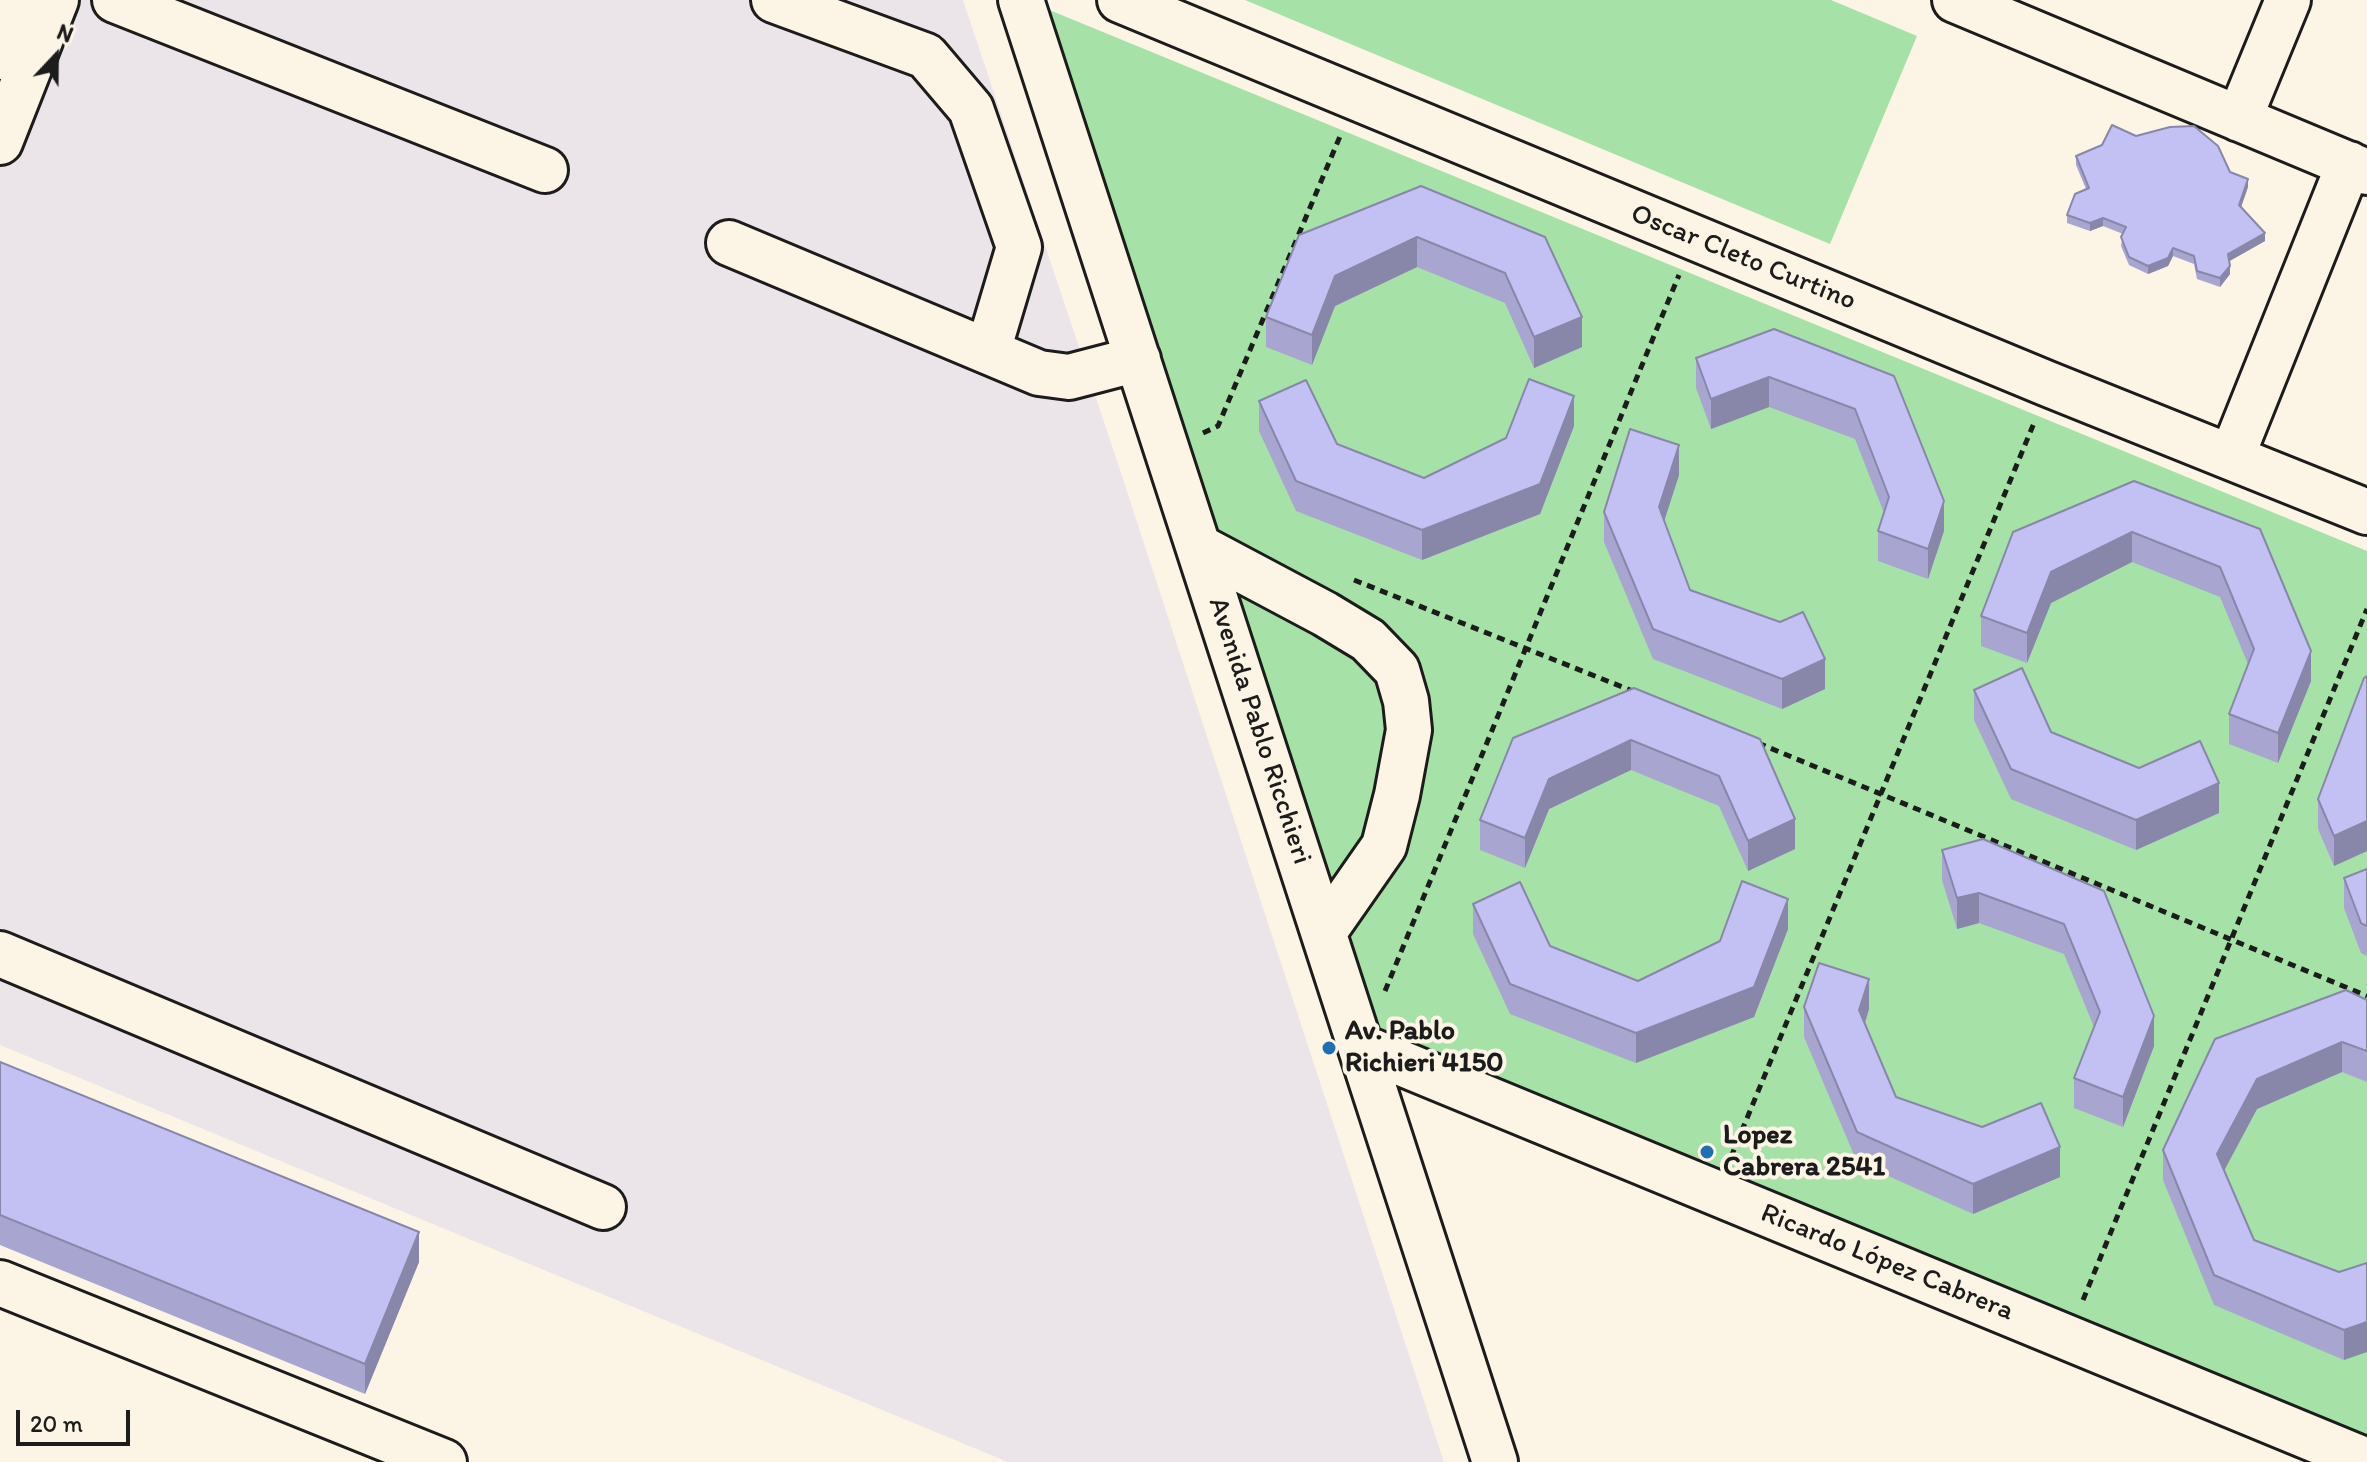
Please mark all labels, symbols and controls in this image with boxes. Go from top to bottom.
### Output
north arrow [16,16,96,96]
text: N [53,18,77,49]
street label: Oscar Cleto Curtino [1626,197,1860,319]
street label: Avenida Pablo Ricchieri [1200,593,1318,869]
place label: Av. Pablo Richieri 4150 [1345,1015,1504,1081]
marker: Av. Pablo Richieri 4150 [1320,1039,1338,1057]
place label: Lopez Cabrera 2541 [1723,1119,1885,1185]
marker: Lopez Cabrera 2541 [1698,1143,1716,1161]
street label: Ricardo López Cabrera [1756,1197,2018,1329]
scale bar [20,1394,134,1444]
text: 20 m [30,1409,83,1438]

